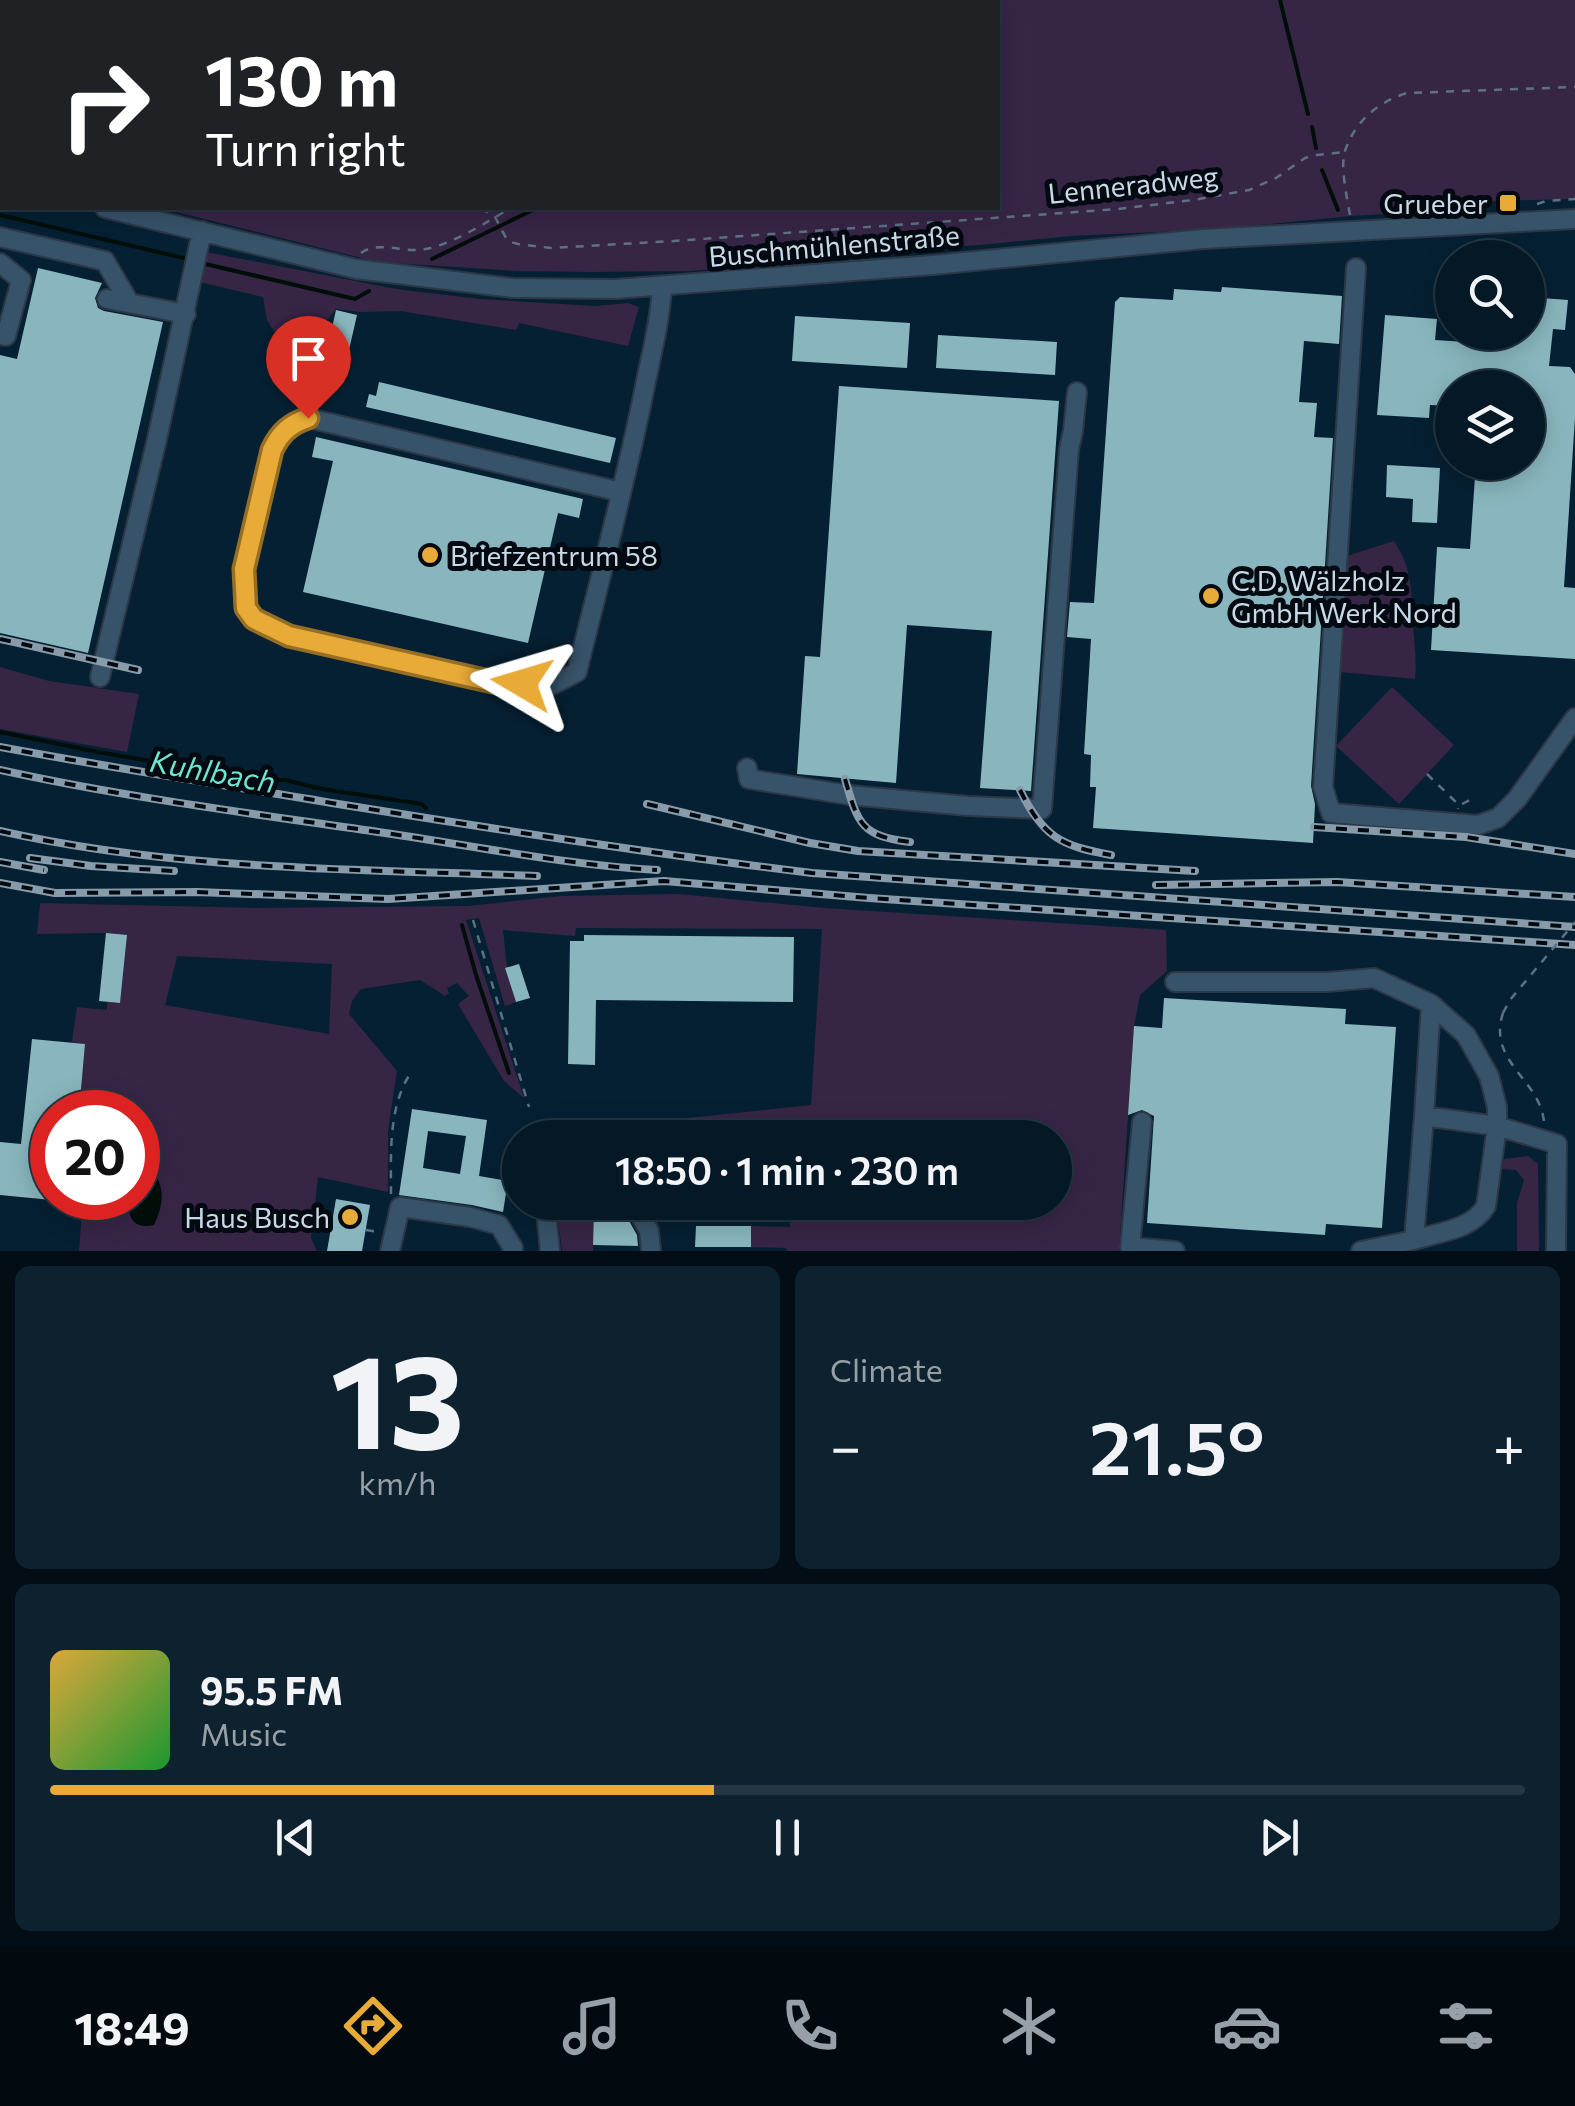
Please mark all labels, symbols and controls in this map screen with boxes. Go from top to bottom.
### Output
text: 130 m [205,35,398,120]
icon: right [40,40,170,170]
text: Turn right [205,120,406,175]
street label: Lenneradweg [1046,158,1220,210]
place label: Grueber [1383,186,1488,220]
marker: Grueber [1497,192,1519,214]
street label: Buschmühlenstraße [707,217,961,273]
map controls [1435,240,1545,480]
button: search [1435,240,1545,350]
pin [266,316,351,419]
icon: arrive [281,331,336,386]
button: layers [1435,370,1545,480]
place label: Briefzentrum 58 [450,538,658,572]
marker: Briefzentrum 58 [419,544,441,566]
place label: C.D. Wälzholz GmbH Werk Nord [1231,563,1457,629]
marker: C.D. Wälzholz GmbH Werk Nord [1200,585,1222,607]
position arrow [470,631,574,735]
water label: Kuhlbach [147,741,279,799]
speed limit sign: 20 [30,1090,160,1220]
text: 18:50 · 1 min · 230 m [615,1146,959,1193]
place label: Haus Busch [184,1200,330,1234]
marker: Haus Busch [339,1206,361,1228]
text: 13 [330,1317,465,1476]
text: Climate [830,1349,943,1389]
text: 21.5° [1089,1399,1265,1490]
text: − [830,1411,861,1478]
text: + [1493,1411,1525,1478]
text: km/h [359,1462,436,1502]
text: 95.5 FM [200,1666,343,1713]
text: Music [200,1713,287,1753]
icon: previous [268,1810,323,1865]
icon: pause [760,1810,815,1865]
icon: next [1252,1810,1307,1865]
icon: directions [338,1991,408,2061]
icon: music [557,1991,627,2061]
icon: phone [775,1991,845,2061]
icon: climate [994,1991,1064,2061]
icon: car [1212,1991,1282,2061]
icon: filters [1431,1991,1501,2061]
text: 18:49 [74,1999,190,2054]

